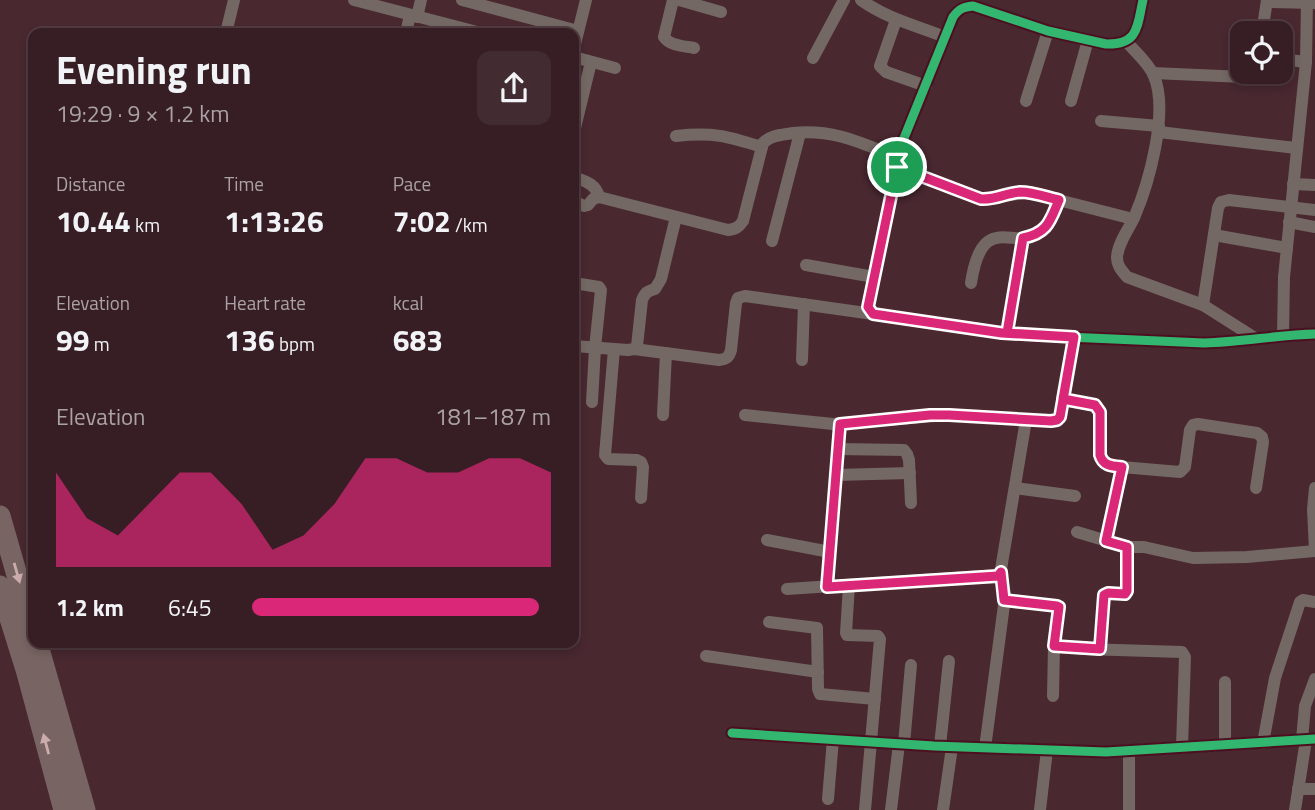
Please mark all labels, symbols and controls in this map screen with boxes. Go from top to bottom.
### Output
map controls [1230,21,1293,84]
button: locate [1230,21,1293,84]
text: Evening run [56,41,252,99]
button: share [477,51,551,125]
text: 19:29 · 9 × 1.2 km [56,96,230,131]
pin [867,137,927,197]
icon: arrive [878,148,916,186]
text: Distance [56,169,125,198]
text: Time [224,169,264,198]
text: Pace [393,169,431,198]
text: 10.44 [56,198,131,244]
text: 1:13:26 [224,198,324,244]
text: 7:02 [393,198,451,244]
text: km [131,210,160,239]
text: /km [451,210,488,239]
text: Elevation [56,288,130,317]
text: Heart rate [224,288,306,317]
text: kcal [393,288,424,317]
text: 99 [56,317,90,363]
text: 136 [224,317,275,363]
text: 683 [393,317,443,363]
text: m [90,329,110,358]
text: bpm [275,329,315,358]
text: Elevation [56,399,145,434]
text: 181–187 m [435,399,551,434]
one-way arrow [12,563,22,584]
text: 1.2 km [56,590,124,625]
text: 6:45 [168,590,212,625]
one-way arrow [41,733,51,754]

